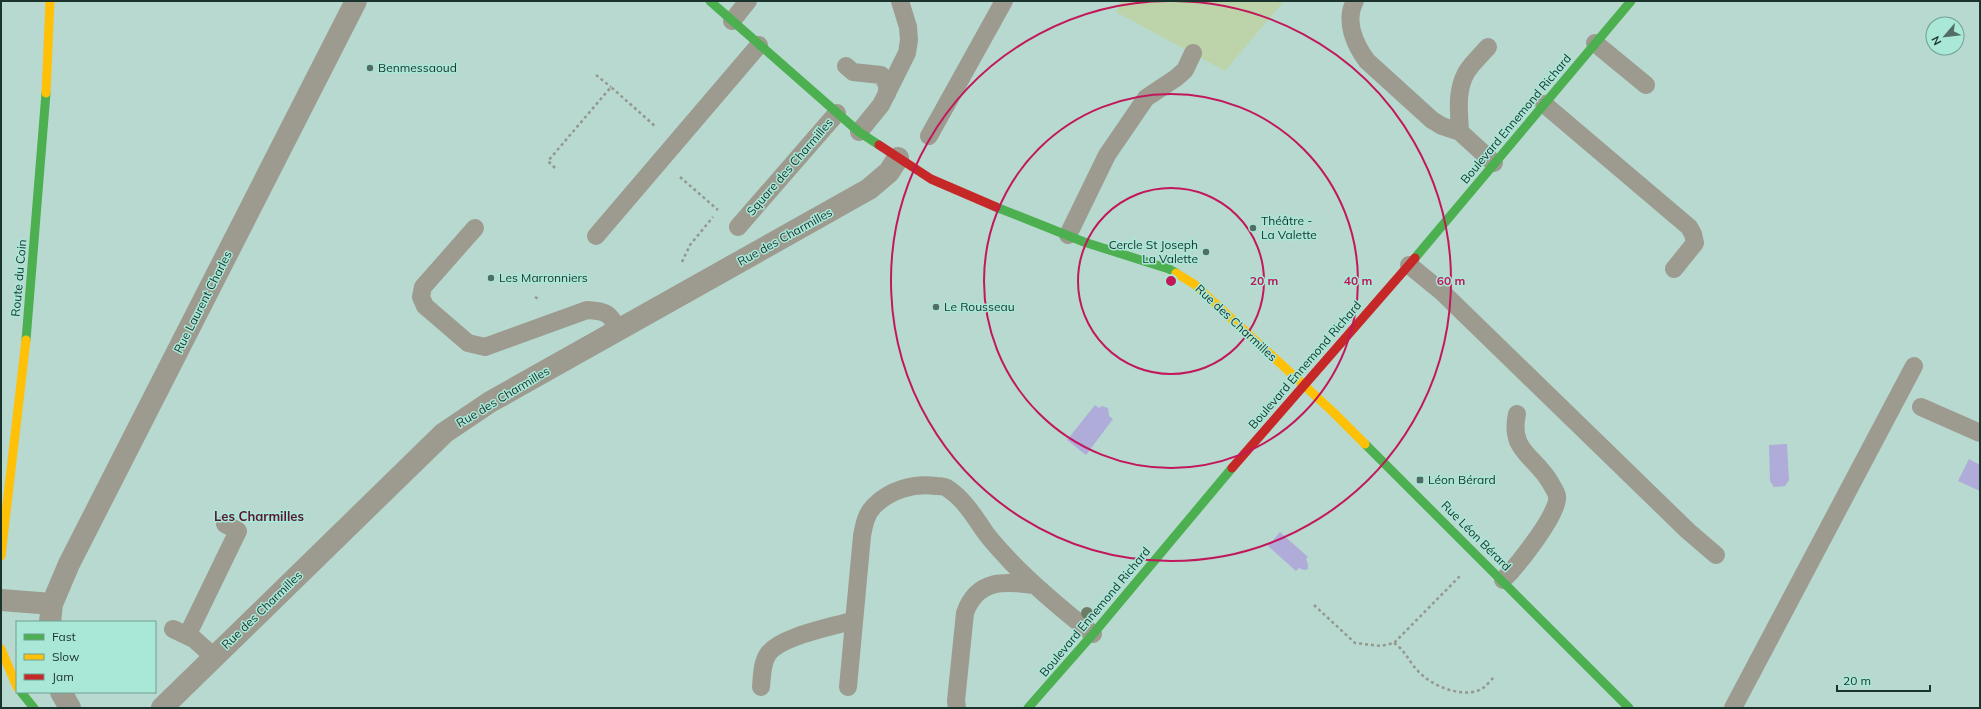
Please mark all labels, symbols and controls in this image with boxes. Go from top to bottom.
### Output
north arrow [1925,16,1965,56]
text: N [1928,34,1944,48]
street label: Boulevard Ennemond Richard [1457,51,1574,187]
place label: Benmessaoud [378,60,457,75]
marker: Benmessaoud [365,63,375,73]
street label: Square des Charmilles [743,115,836,218]
street label: Rue des Charmilles [735,204,835,269]
place label: Théâtre - La Valette [1261,213,1317,242]
marker: Théâtre - La Valette [1248,223,1258,233]
place label: Cercle St Joseph La Valette [1109,237,1198,266]
street label: Route du Coin [8,239,29,317]
marker: Cercle St Joseph La Valette [1201,247,1211,257]
street label: Rue Laurent Charles [170,248,235,355]
place label: Les Marronniers [499,270,588,285]
marker: Les Marronniers [486,273,496,283]
text: 20 m [1250,273,1278,288]
text: 40 m [1344,273,1372,288]
text: 60 m [1437,273,1465,288]
centre of rings [1164,274,1178,288]
street label: Rue des Charmilles [1192,281,1280,364]
street label: Boulevard Ennemond Richard [1245,298,1364,432]
place label: Le Rousseau [944,299,1015,314]
marker: Le Rousseau [931,302,941,312]
street label: Rue des Charmilles [453,363,552,430]
place label: Léon Bérard [1428,472,1496,487]
marker: Léon Bérard [1415,475,1425,485]
street label: Rue Léon Bérard [1438,498,1514,574]
district label: Les Charmilles [214,508,304,524]
street label: Boulevard Ennemond Richard [1036,544,1153,680]
street label: Rue des Charmilles [218,567,305,652]
legend [16,621,156,693]
text: Fast [52,629,76,644]
text: Slow [52,649,80,664]
scale bar [1837,667,1930,693]
text: Jam [52,669,74,684]
text: 20 m [1843,673,1871,688]

